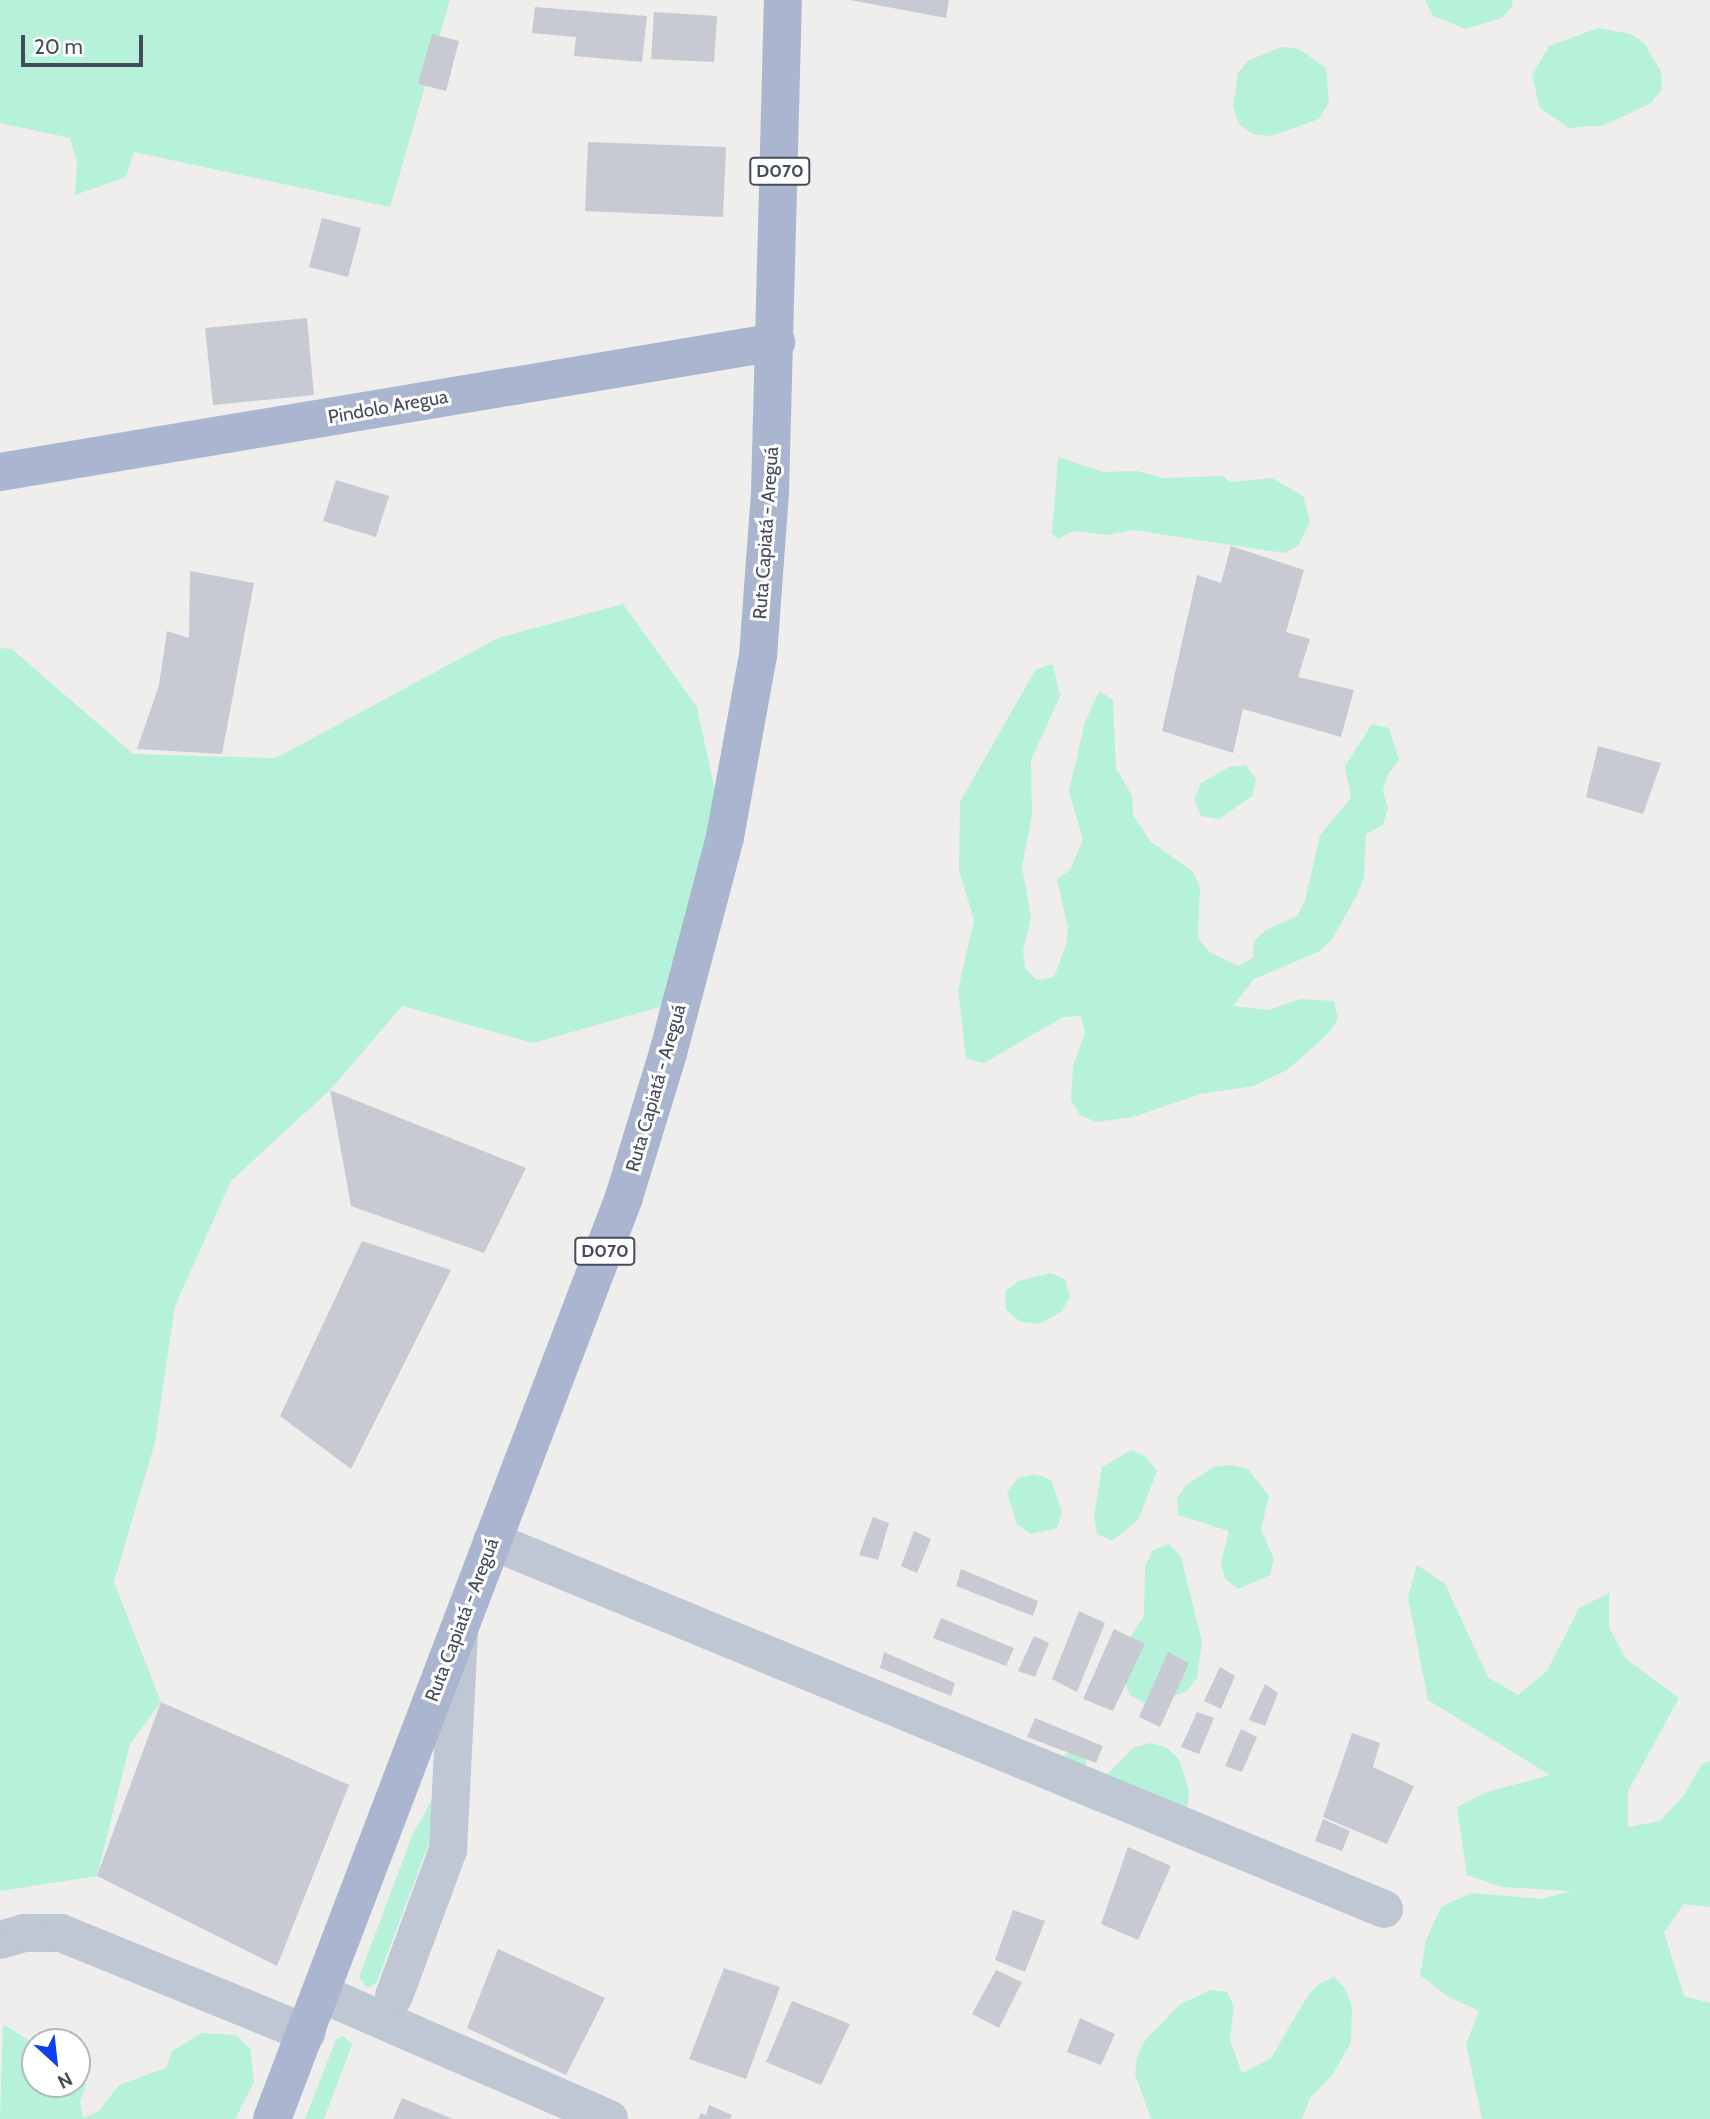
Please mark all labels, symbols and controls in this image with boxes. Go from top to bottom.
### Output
scale bar [24,21,147,65]
text: 20 m [34,34,83,59]
road number: D070 [748,156,812,186]
street label: Pindolo Aregua [326,385,450,429]
street label: Ruta Capiatá - Areguá [749,446,783,620]
street label: Ruta Capiatá - Areguá [621,1002,691,1174]
road number: D070 [574,1236,636,1266]
street label: Ruta Capiatá - Areguá [420,1535,504,1705]
north arrow [21,2028,91,2098]
text: N [54,2067,76,2094]

